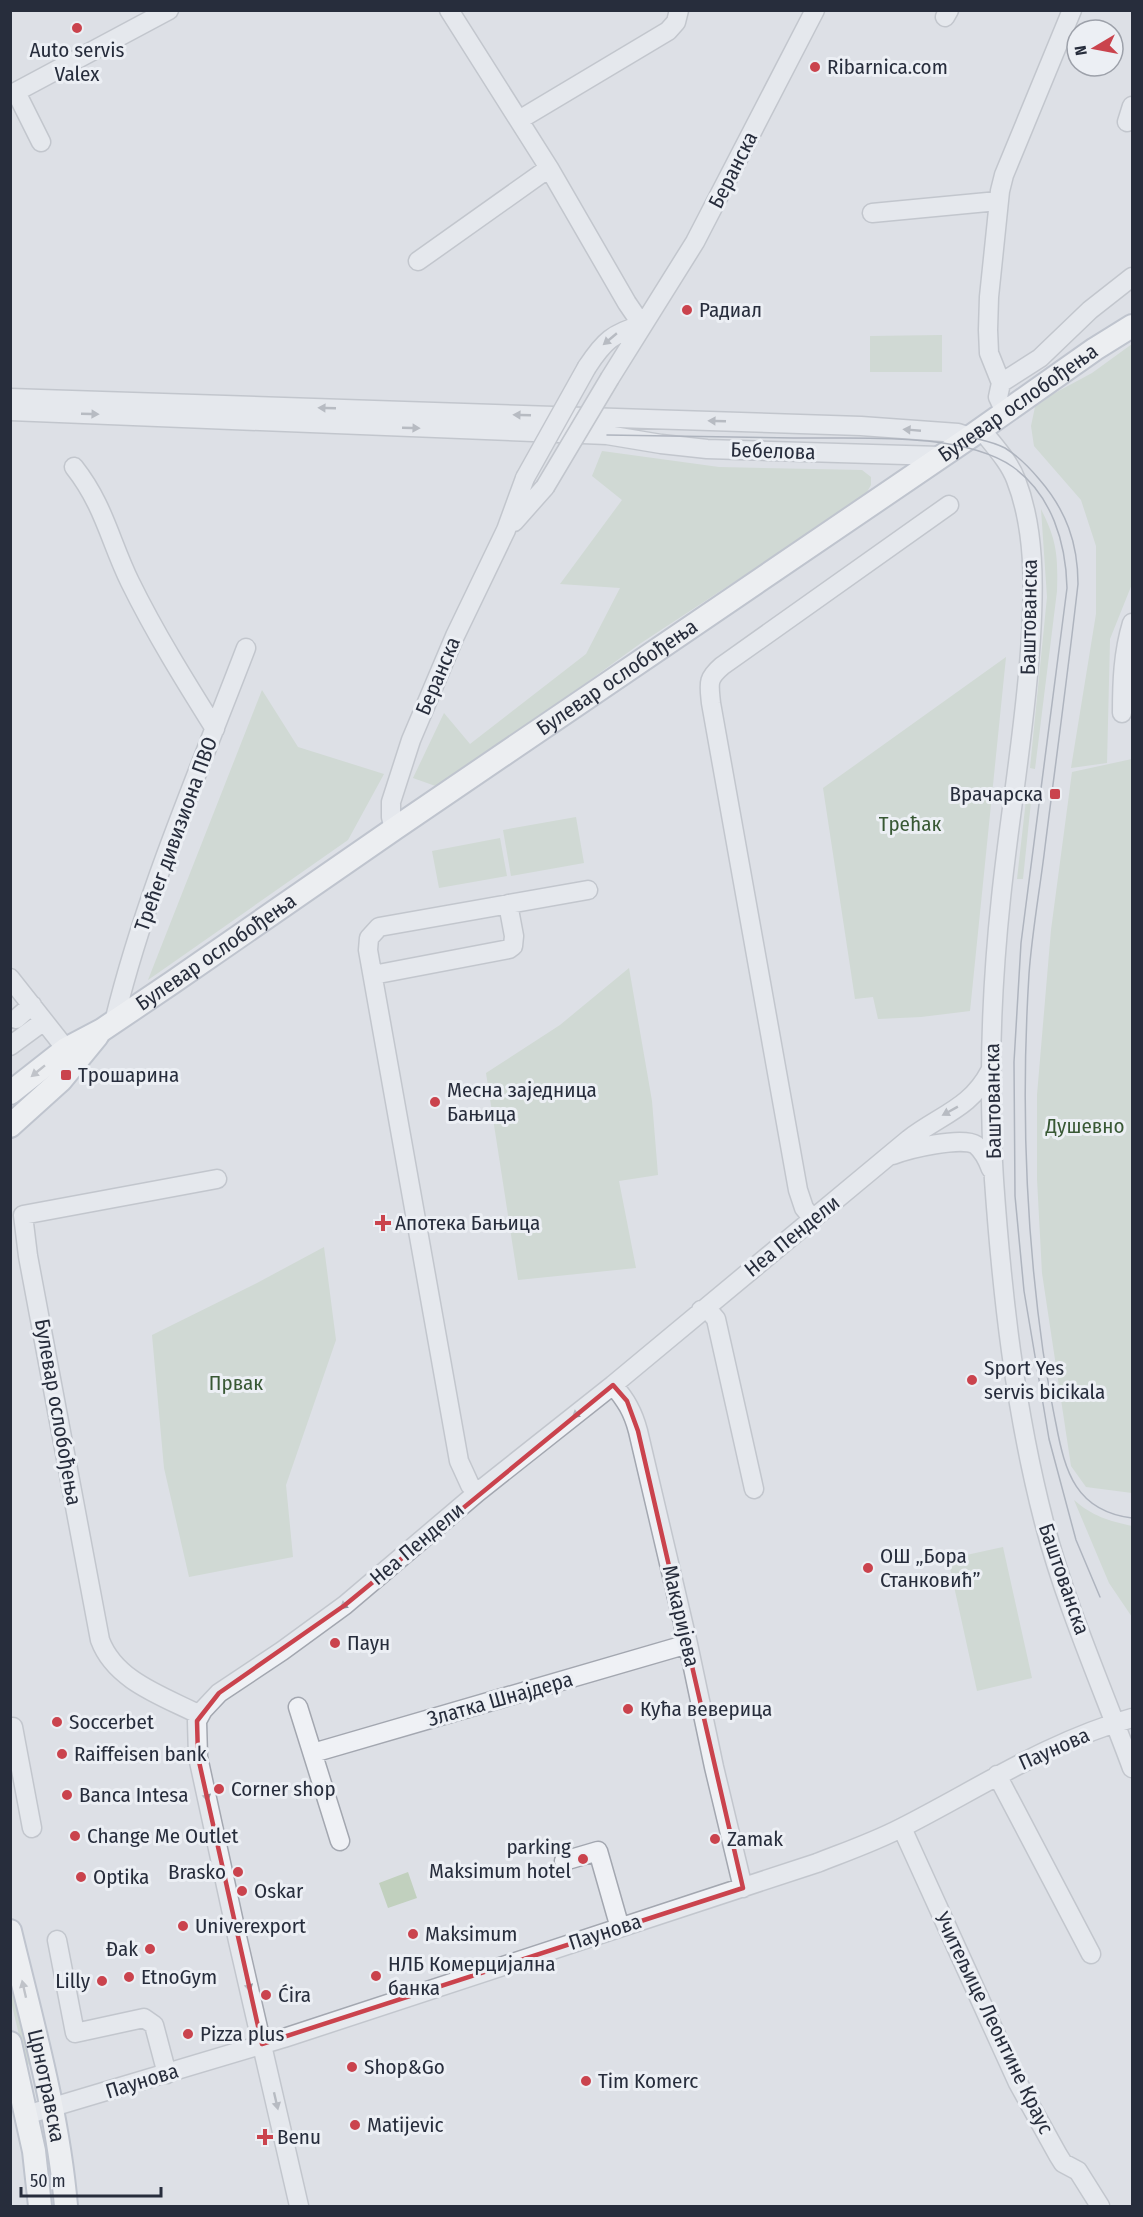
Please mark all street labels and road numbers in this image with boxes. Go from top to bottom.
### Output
street label: Беранска [703,127,763,213]
street label: Булевар ослобођења [933,338,1103,468]
street label: Бебелова [730,437,816,465]
street label: Баштованска [1015,559,1043,675]
street label: Булевар ослобођења [531,613,702,741]
street label: Беранска [410,633,466,719]
street label: Трећег дивизиона ПВО [129,733,223,935]
street label: Булевар ослобођења [131,888,301,1016]
street label: Баштованска [979,1043,1007,1159]
street label: Неа Пендели [739,1190,845,1282]
street label: Булевар ослобођења [29,1317,87,1507]
street label: Неа Пендели [365,1497,469,1591]
street label: Баштованска [1033,1520,1095,1638]
street label: Макаријева [657,1562,705,1670]
street label: Златка Шнајдера [424,1666,576,1732]
street label: Паунова [1015,1722,1093,1776]
street label: Учитељице Леонтине Краус [928,1907,1059,2138]
street label: Паунова [565,1908,645,1956]
street label: Црнотравска [22,2027,71,2144]
street label: Паунова [102,2058,182,2104]

